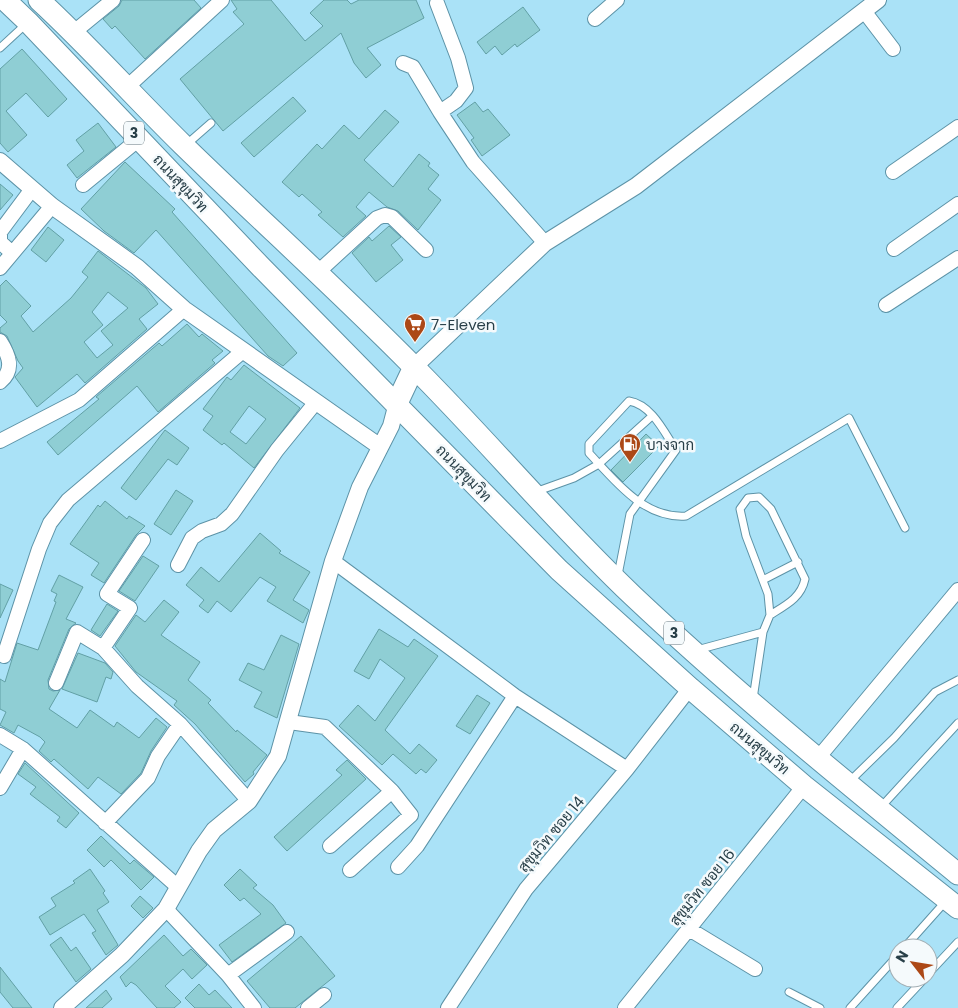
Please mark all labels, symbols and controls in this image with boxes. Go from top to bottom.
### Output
road number: 3 [124,122,144,144]
street label: ถนนสุขุมวิท [148,149,213,217]
supermarket icon: 7-Eleven [403,312,427,343]
place label: 7-Eleven [431,314,495,335]
fuel station icon: บางจาก [618,432,642,463]
place label: บางจาก [646,434,694,455]
street label: ถนนสุขุมวิท [431,440,497,507]
road number: 3 [664,622,684,644]
street label: ถนนสุขุมวิท [725,717,794,780]
street label: สุขุมวิท ซอย 14 [513,792,590,877]
street label: สุขุมวิท ซอย 16 [664,844,740,931]
north arrow [888,938,938,988]
text: N [891,947,913,966]

